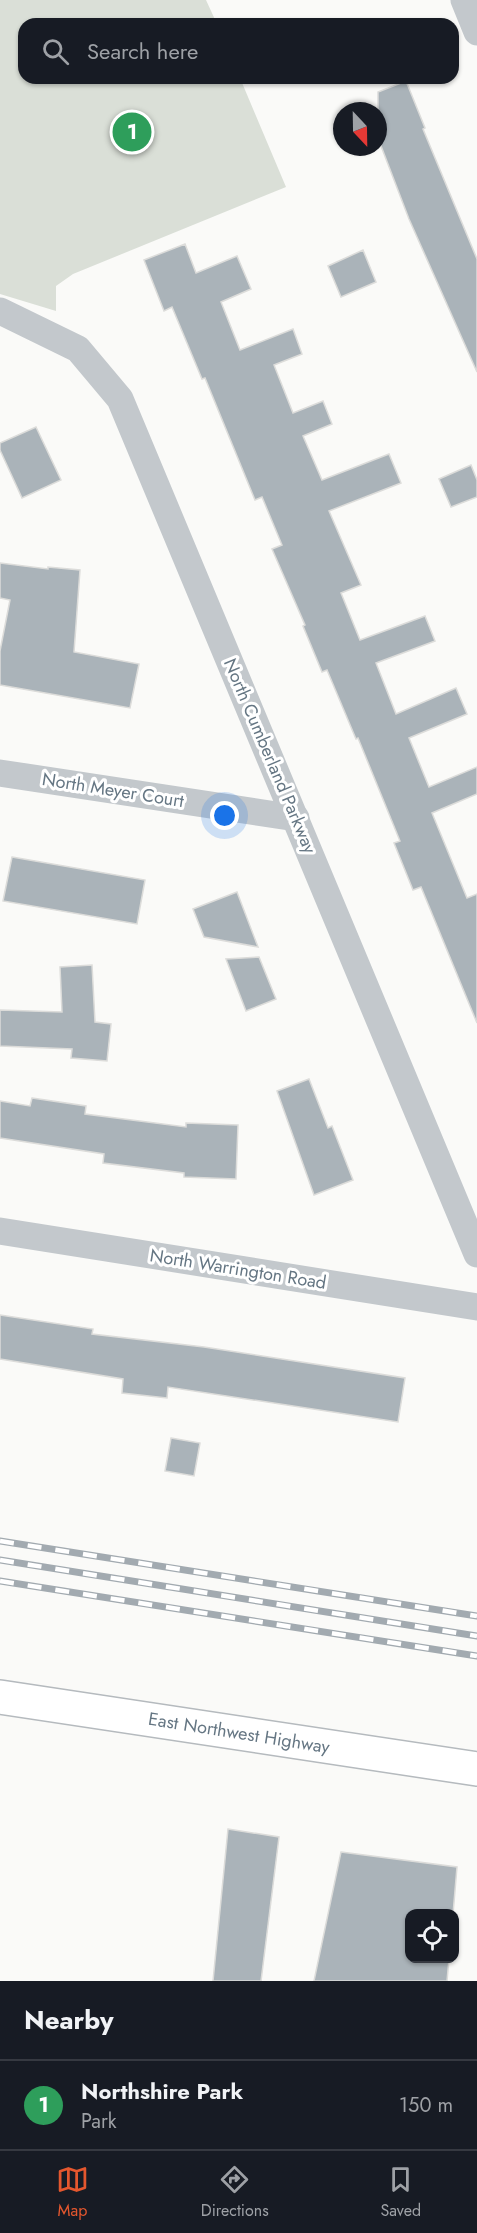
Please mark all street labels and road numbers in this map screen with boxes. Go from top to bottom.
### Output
street label: North Cumberland Parkway [217,654,323,858]
street label: North Meyer Court [40,766,186,814]
street label: North Warrington Road [148,1242,328,1296]
street label: East Northwest Highway [146,1706,332,1760]

